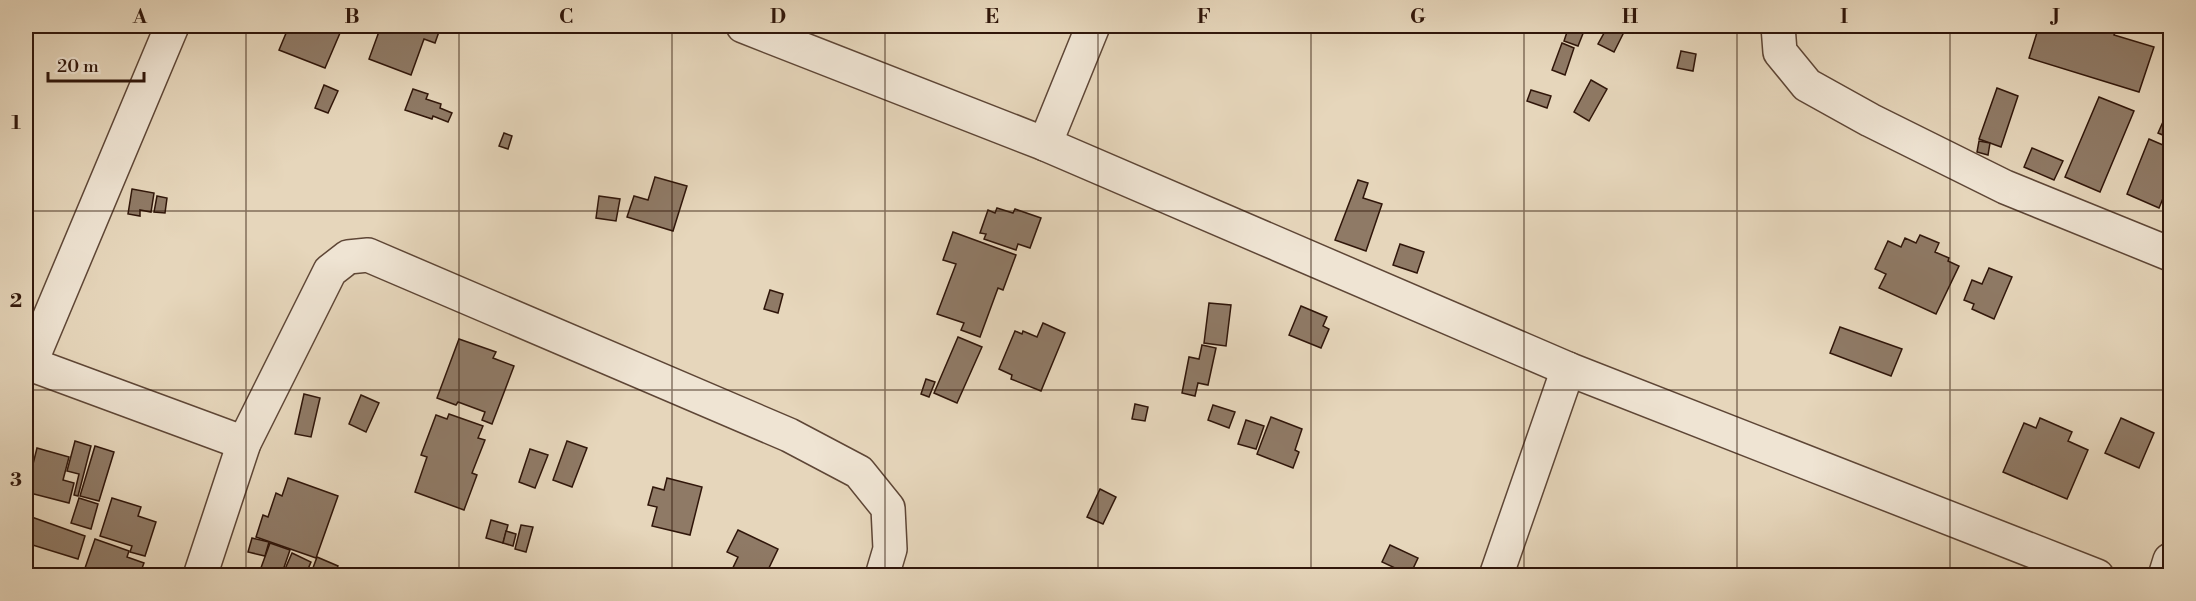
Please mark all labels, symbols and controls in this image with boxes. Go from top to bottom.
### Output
text: A [132,5,148,30]
text: B [344,5,360,30]
text: C [559,5,573,30]
text: D [770,5,786,30]
text: E [985,5,999,30]
text: F [1197,5,1211,30]
text: G [1410,5,1426,30]
text: H [1622,5,1639,30]
text: I [1840,5,1848,30]
text: J [2049,5,2060,30]
scale bar [48,45,144,83]
text: 20 m [57,55,99,78]
text: 1 [11,111,21,136]
text: 2 [10,289,22,314]
text: 3 [10,468,22,493]

